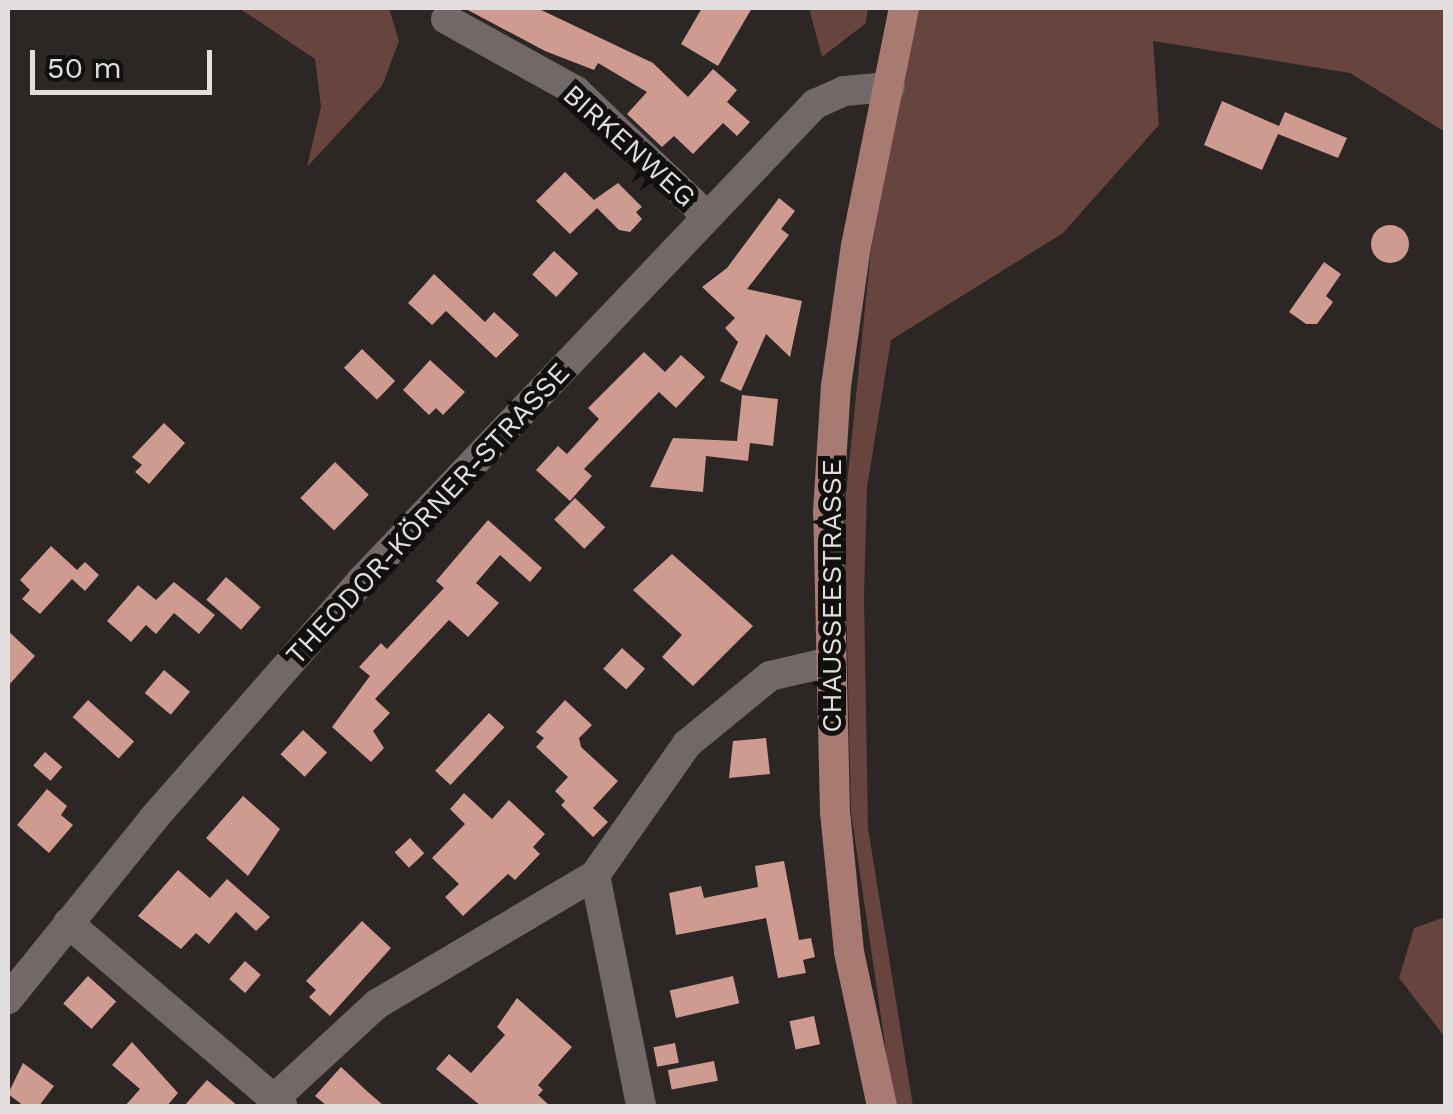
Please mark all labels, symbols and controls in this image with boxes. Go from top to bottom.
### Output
scale bar [35,30,218,92]
text: 50 m [47,50,122,85]
street label: BIRKENWEG [556,78,702,214]
street label: THEODOR-KÖRNER-STRASSE [279,356,577,672]
street label: CHAUSSEESTRASSE [815,459,849,733]

